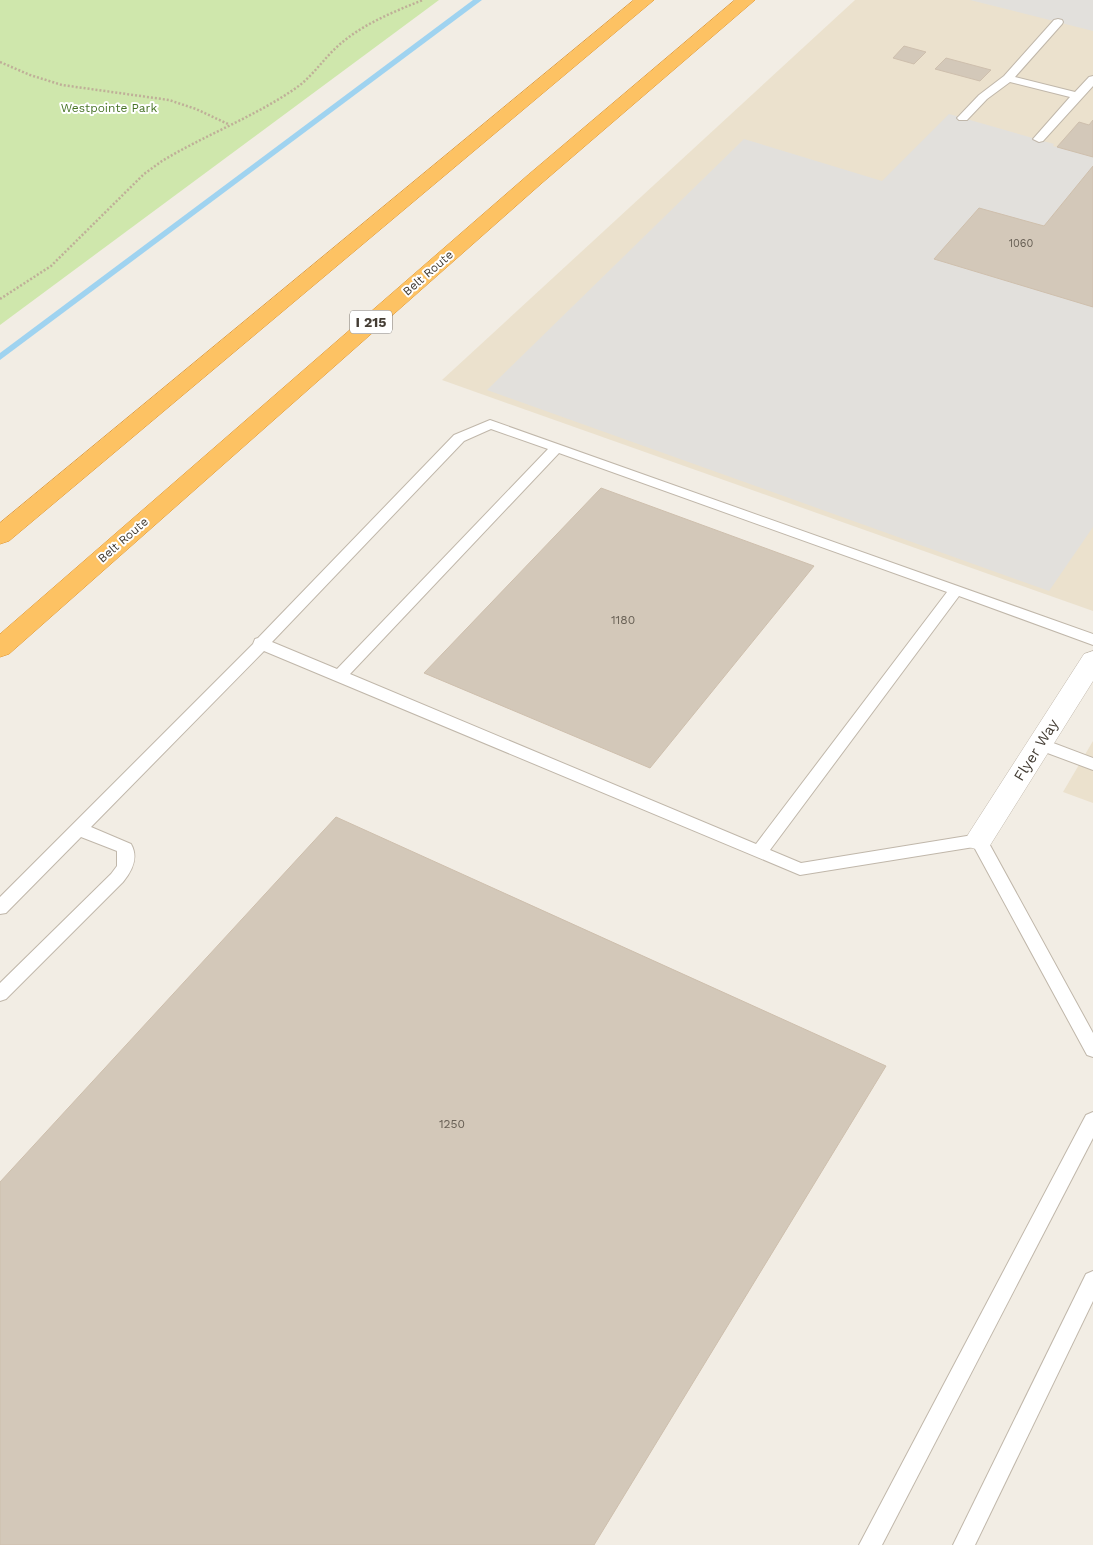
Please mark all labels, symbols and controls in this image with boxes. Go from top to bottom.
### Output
park label: Westpointe Park [61,101,157,115]
house number: 1060 [1009,237,1033,250]
street label: Belt Route [400,247,456,299]
road number: I 215 [350,311,392,334]
street label: Belt Route [95,514,151,566]
house number: 1180 [611,613,635,627]
street label: Flyer Way [1010,715,1062,784]
house number: 1250 [439,1117,465,1131]

